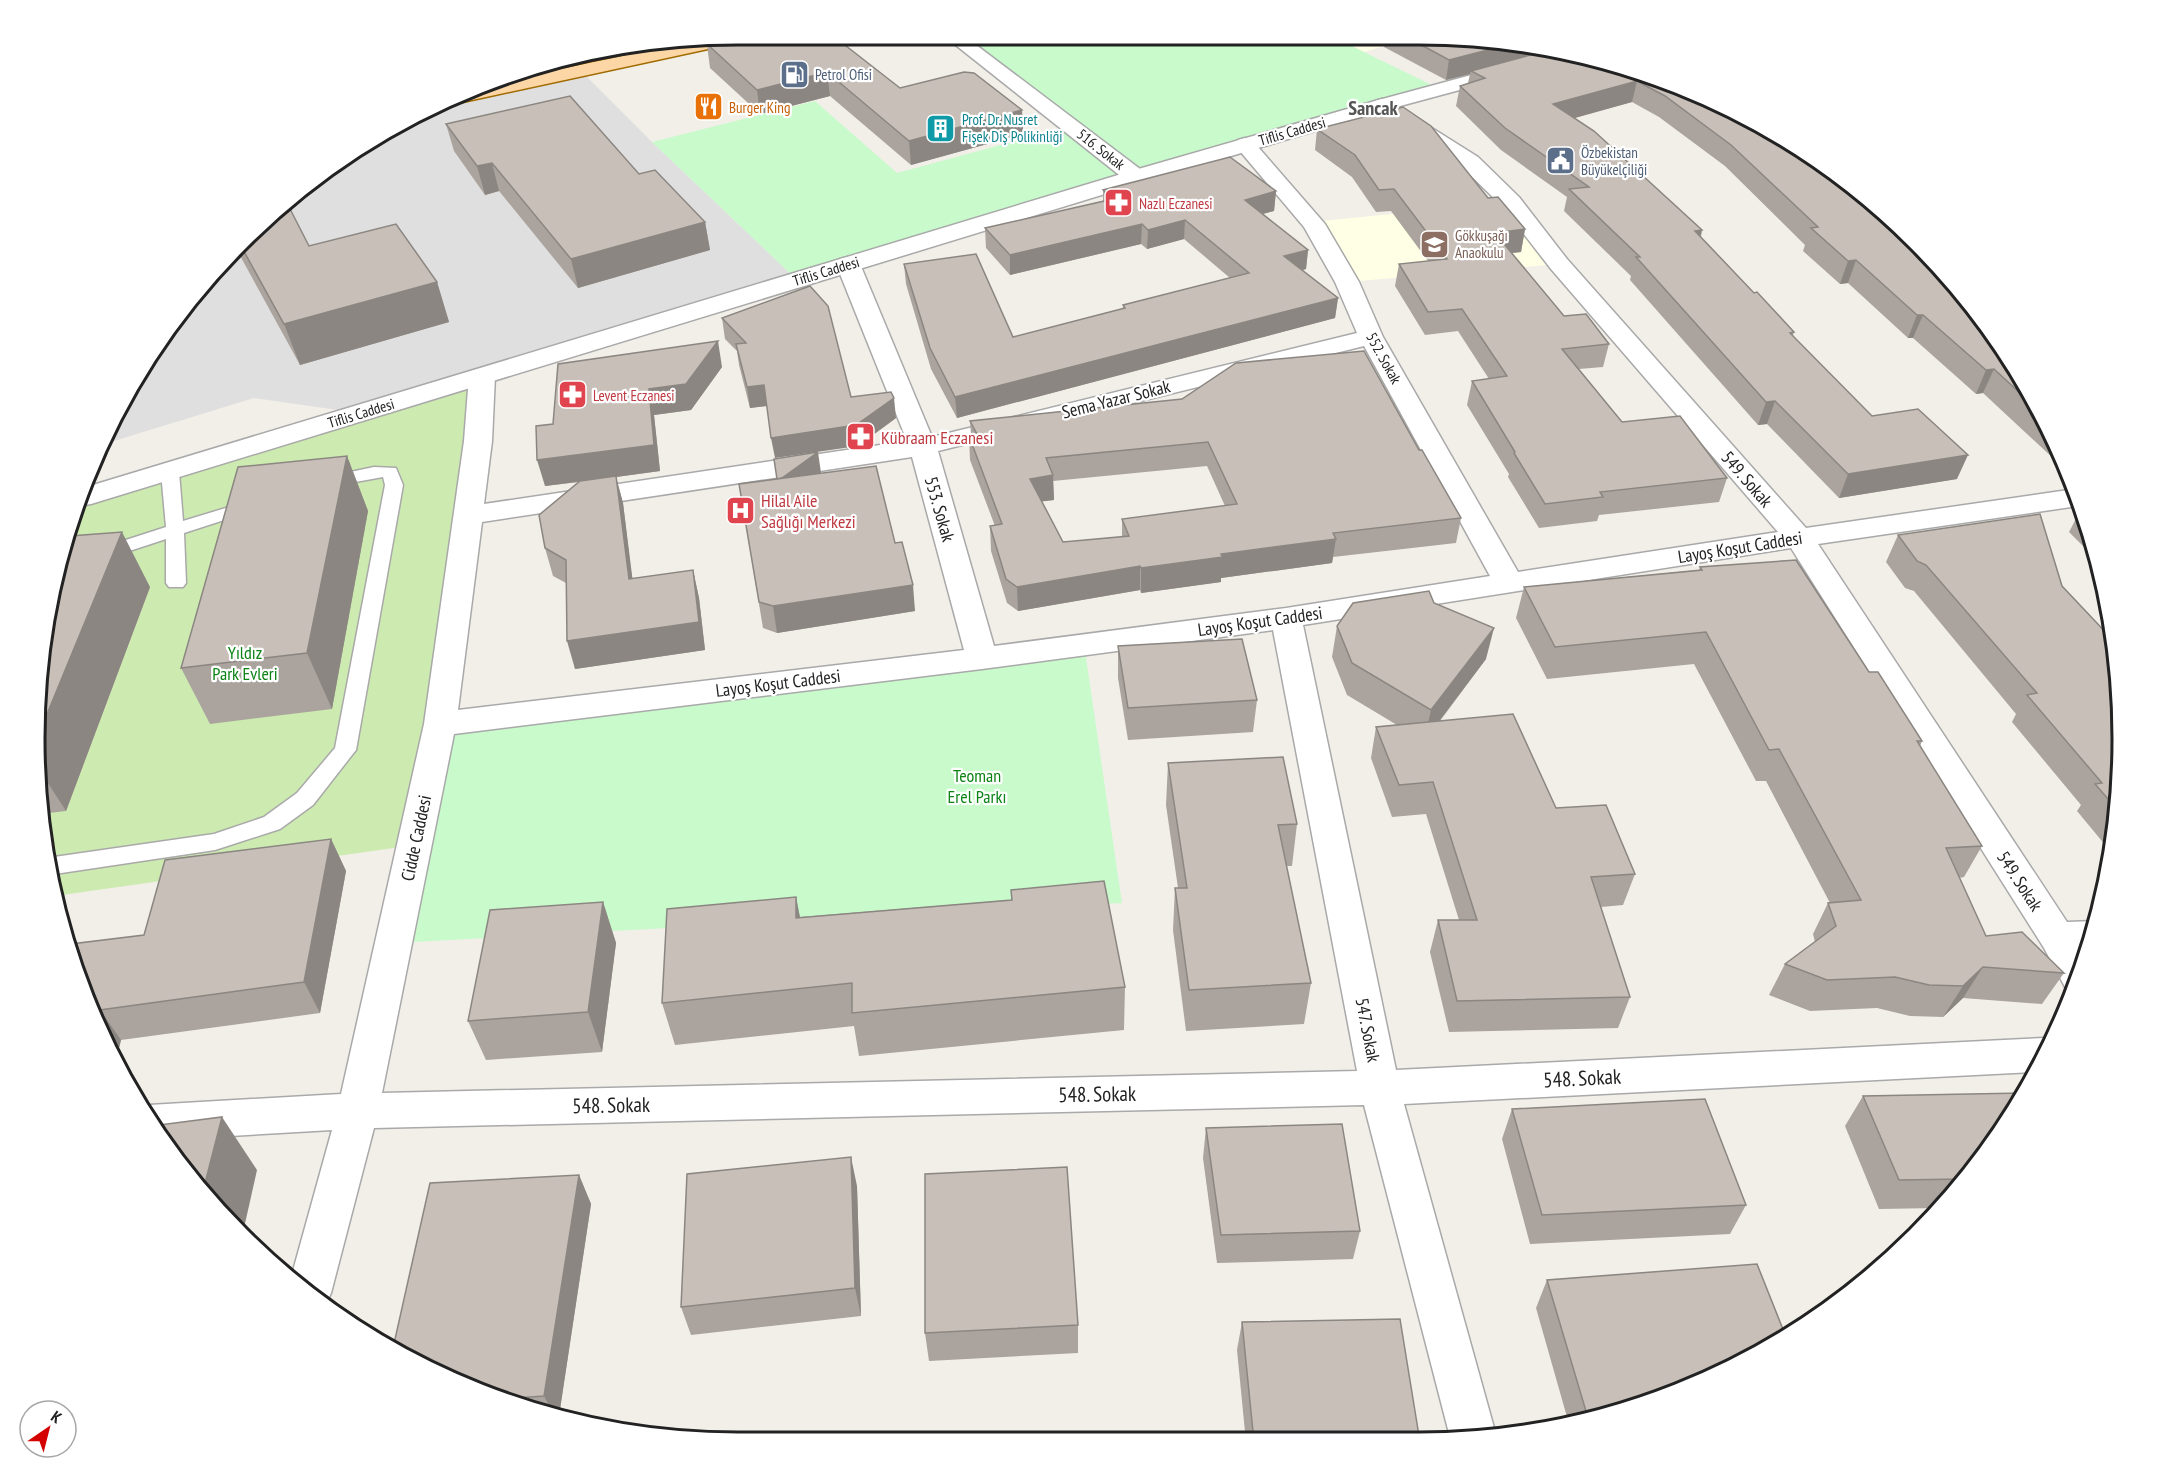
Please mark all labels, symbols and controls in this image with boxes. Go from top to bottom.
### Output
fuel station icon: Petrol Ofisi [778,58,810,90]
place label: Petrol Ofisi [815,65,872,84]
restaurant icon: Burger King [692,91,724,123]
district label: Sancak [1348,95,1399,121]
place label: Burger King [729,98,790,117]
place label: Prof. Dr. Nusret Fişek Diş Polikinliği [962,110,1062,146]
building icon: Prof. Dr. Nusret Fişek Diş Polikinliği [925,112,957,144]
street label: Tiflis Caddesi [1256,112,1328,150]
street label: 516. Sokak [1073,124,1129,174]
place label: Özbekistan Büyükelçiliği [1581,143,1647,179]
public building icon: Özbekistan Büyükelçiliği [1544,145,1576,177]
pharmacy icon: Nazlı Eczanesi [1102,187,1134,219]
place label: Nazlı Eczanesi [1139,194,1213,213]
place label: Gökkuşağı Anaokulu [1455,226,1508,262]
school or university icon: Gökkuşağı Anaokulu [1418,228,1450,260]
street label: Tiflis Caddesi [790,252,862,290]
street label: 552. Sokak [1362,329,1406,387]
street label: Sema Yazar Sokak [1059,374,1173,424]
pharmacy icon: Levent Eczanesi [556,379,588,411]
place label: Levent Eczanesi [593,386,675,405]
street label: Tiflis Caddesi [325,394,397,432]
pharmacy icon: Kübraam Eczanesi [844,421,876,453]
place label: Kübraam Eczanesi [881,426,993,449]
street label: 549. Sokak [1716,446,1778,512]
street label: 553. Sokak [920,474,960,544]
place label: Hilal Aile Sağlığı Merkezi [761,489,856,533]
hospital icon: Hilal Aile Sağlığı Merkezi [724,494,756,526]
street label: Layoş Koşut Caddesi [1676,526,1804,568]
street label: Layoş Koşut Caddesi [1196,601,1324,641]
park label: Yıldız Park Evleri [212,641,278,685]
street label: Layoş Koşut Caddesi [714,664,842,702]
park label: Teoman Erel Parkı [948,764,1006,808]
street label: Cidde Caddesi [396,793,436,883]
street label: 549. Sokak [1992,847,2048,915]
street label: 547. Sokak [1350,996,1386,1064]
street label: 548. Sokak [1542,1062,1622,1094]
street label: 548. Sokak [1058,1080,1136,1108]
street label: 548. Sokak [572,1091,650,1119]
north arrow [18,1399,78,1459]
text: K [47,1406,66,1428]

